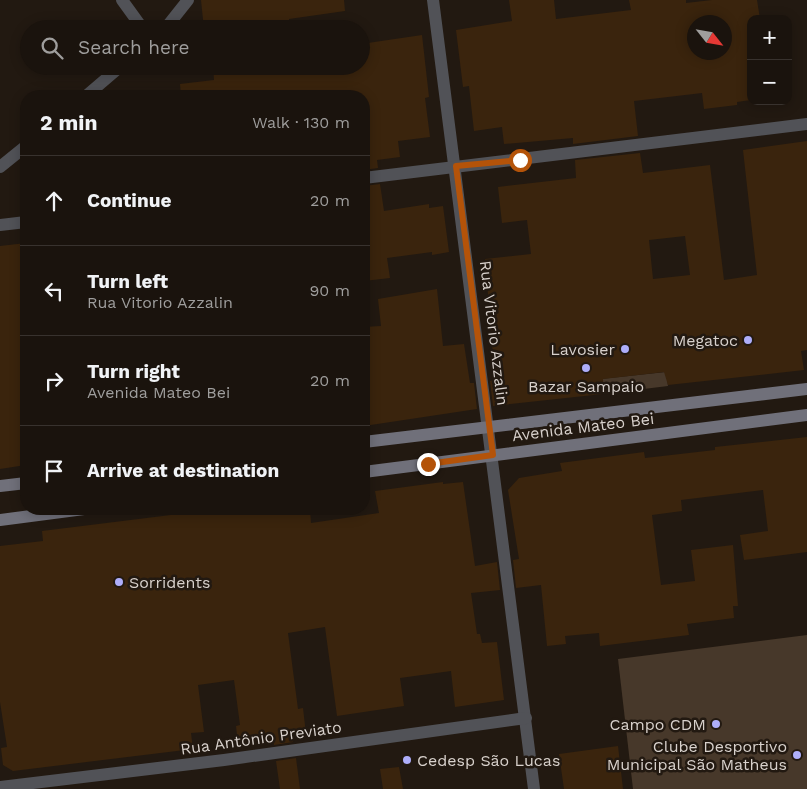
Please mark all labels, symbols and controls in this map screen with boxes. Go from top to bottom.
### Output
north arrow [687,15,732,60]
map controls [747,15,792,105]
button: + [747,15,792,60]
search box [20,20,370,75]
icon: search [38,34,66,62]
text: Search here [78,36,189,59]
button: − [747,60,792,105]
text: 2 min [40,110,97,135]
text: Walk · 130 m [252,113,350,132]
route start [509,149,532,172]
icon: ahead [40,187,68,215]
text: Continue [87,189,171,212]
text: 20 m [310,191,350,210]
street label: Rua Vitorio Azzalin [476,259,512,407]
text: Turn left [87,270,168,293]
icon: left [40,277,68,305]
text: 90 m [309,281,350,300]
text: Rua Vitorio Azzalin [87,293,233,312]
place label: Megatoc [673,331,738,350]
marker: Megatoc [742,334,754,346]
place label: Lavosier [550,340,615,359]
marker: Lavosier [619,343,631,355]
text: Turn right [87,360,180,383]
marker: Bazar Sampaio [580,362,592,374]
icon: right [40,367,68,395]
text: 20 m [310,371,350,390]
place label: Bazar Sampaio [528,377,644,396]
text: Avenida Mateo Bei [87,383,230,402]
street label: Avenida Mateo Bei [511,409,655,445]
route end [417,453,440,476]
icon: arrive [40,457,68,485]
text: Arrive at destination [87,459,279,482]
place label: Sorridents [129,573,210,592]
marker: Sorridents [113,576,125,588]
place label: Campo CDM [609,715,706,734]
street label: Rua Antônio Previato [179,717,343,759]
marker: Campo CDM [710,718,722,730]
place label: Clube Desportivo Municipal São Matheus [607,737,787,774]
marker: Clube Desportivo Municipal São Matheus [791,749,803,761]
place label: Cedesp São Lucas [417,751,560,770]
marker: Cedesp São Lucas [401,754,413,766]

